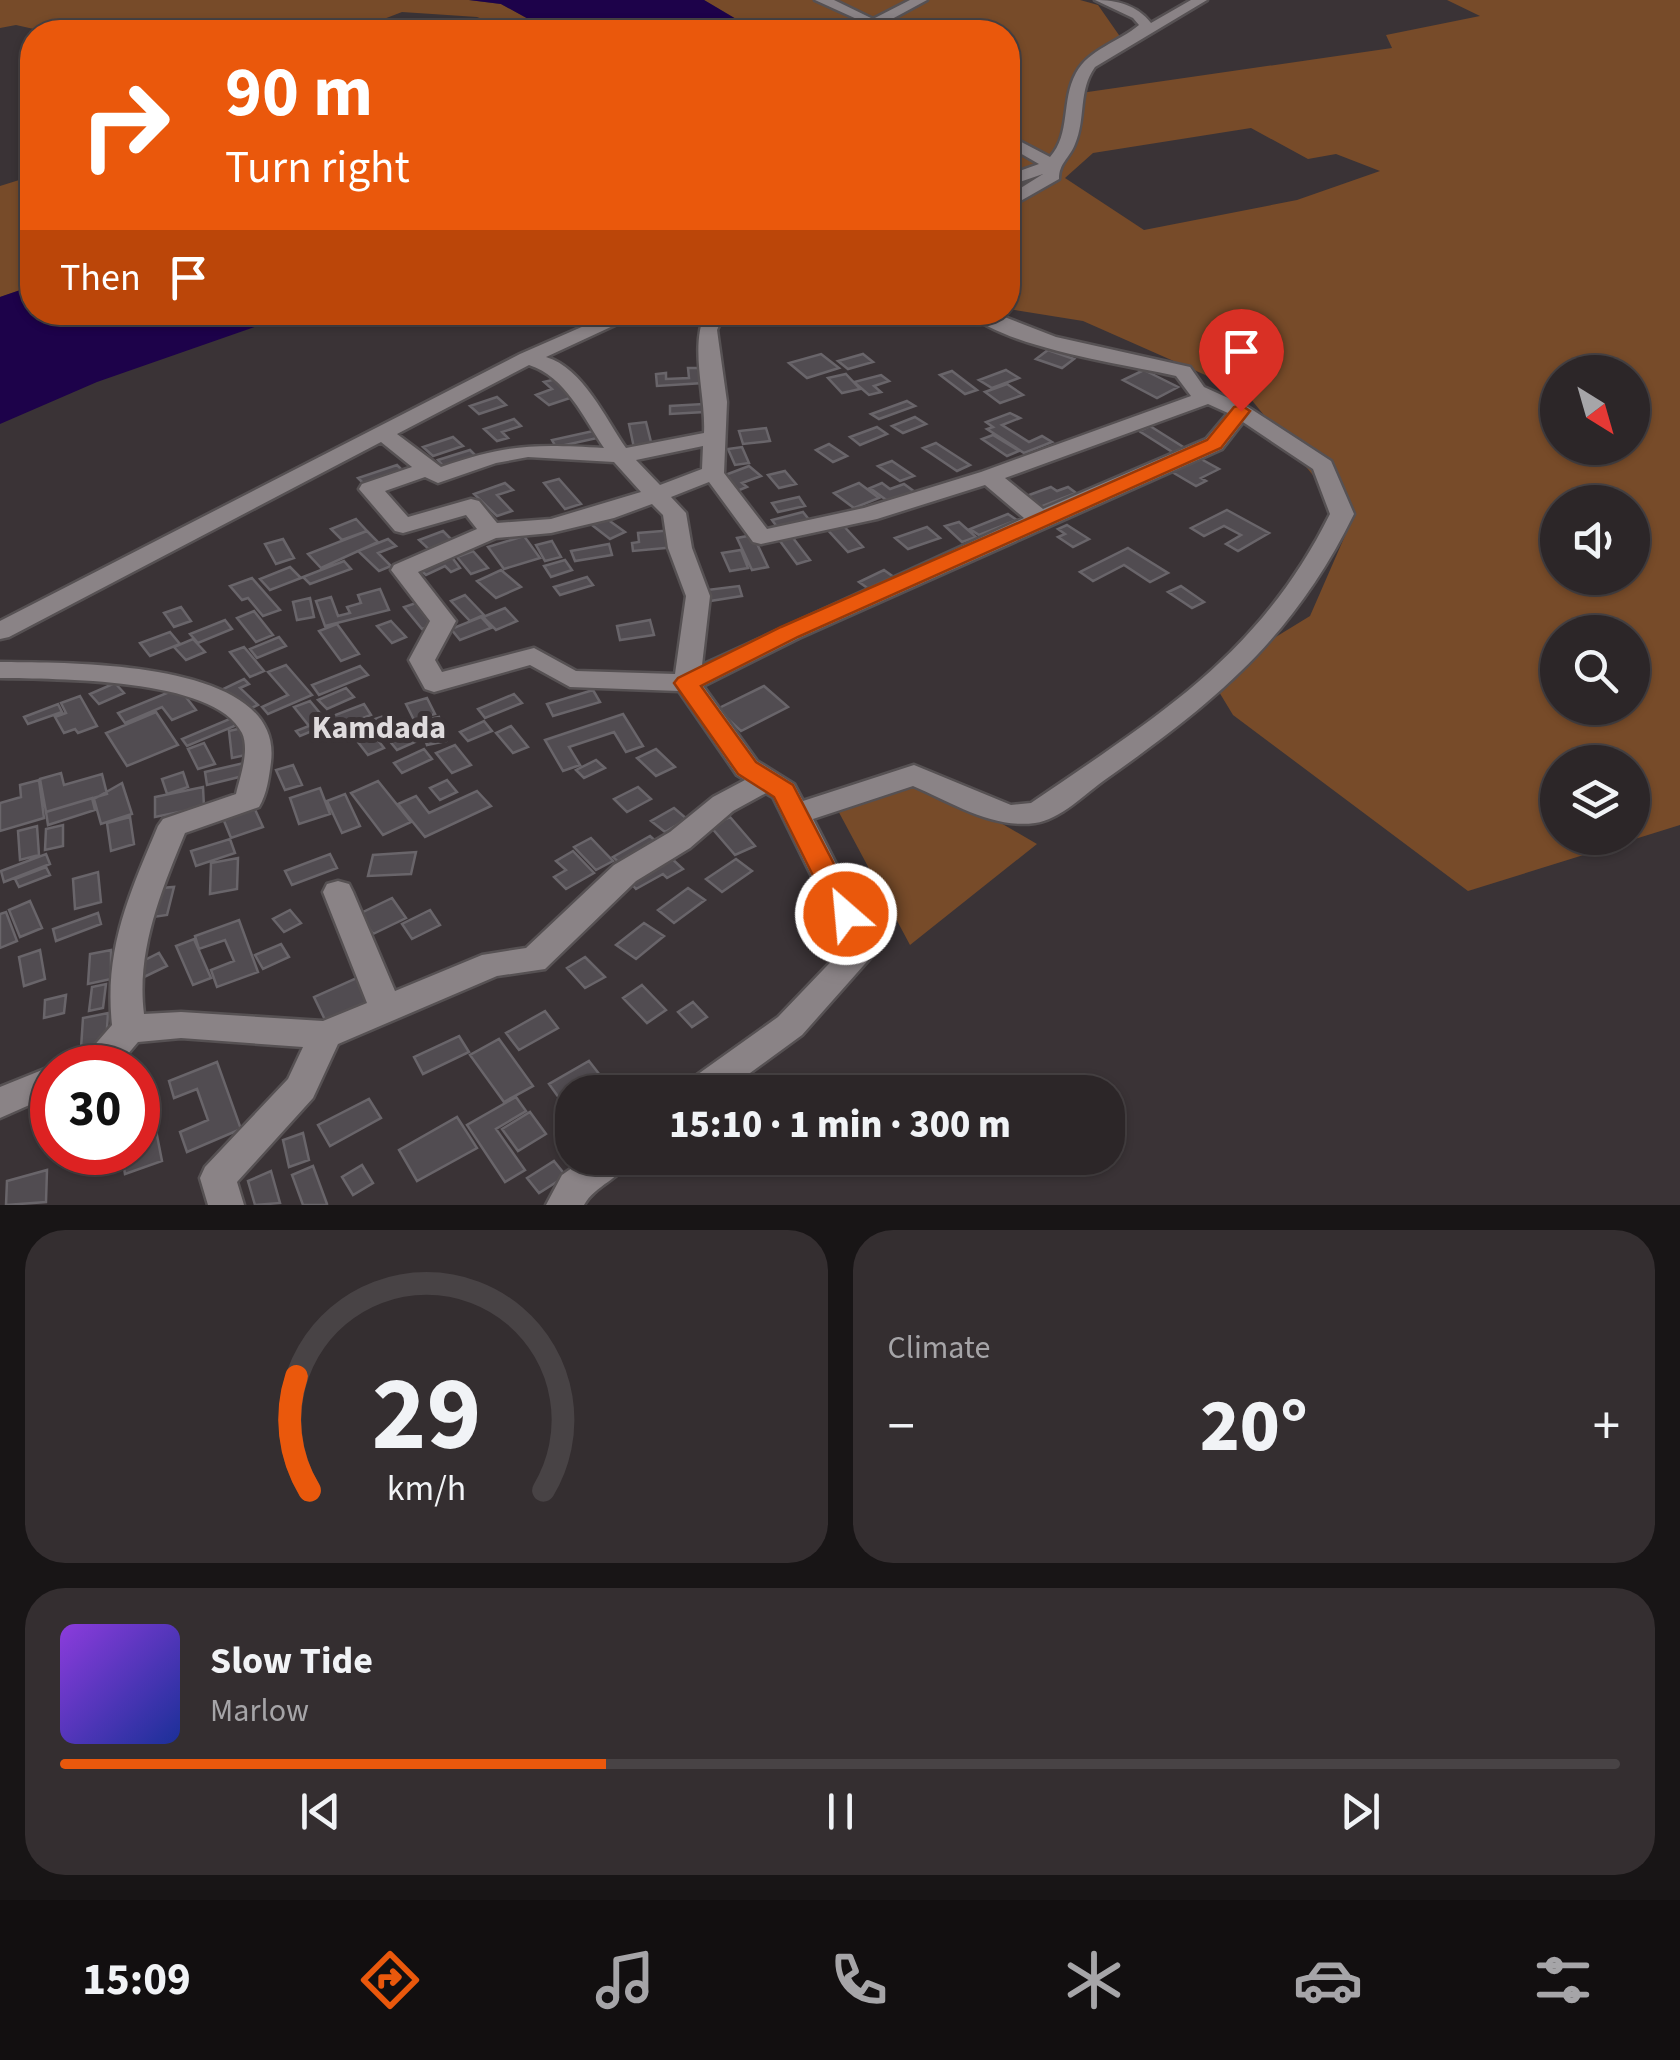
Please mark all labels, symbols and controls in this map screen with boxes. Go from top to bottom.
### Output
text: 90 m [225,43,373,143]
icon: right [60,60,190,190]
text: Turn right [225,136,410,200]
icon: arrive [161,250,216,305]
text: Then [60,251,141,305]
pin [1199,309,1284,412]
icon: arrive [1214,324,1269,379]
north arrow [1540,355,1650,465]
map controls [1540,355,1650,855]
button: sound [1540,485,1650,595]
button: search [1540,615,1650,725]
district label: Kamdada [312,705,446,751]
button: layers [1540,745,1650,855]
position arrow [794,862,898,966]
speed limit sign: 30 [30,1045,160,1175]
text: 15:10 · 1 min · 300 m [669,1098,1011,1152]
text: Climate [888,1325,990,1371]
text: 29 [371,1342,481,1490]
text: 20° [1200,1373,1308,1480]
text: − [888,1388,915,1466]
text: + [1593,1388,1620,1466]
text: km/h [387,1463,466,1514]
text: Slow Tide [210,1634,373,1688]
text: Marlow [210,1688,309,1734]
icon: previous [293,1784,348,1839]
icon: pause [813,1784,868,1839]
icon: next [1333,1784,1388,1839]
icon: directions [355,1945,425,2015]
icon: music [590,1945,660,2015]
icon: phone [824,1945,894,2015]
icon: climate [1059,1945,1129,2015]
icon: car [1293,1945,1363,2015]
icon: filters [1528,1945,1598,2015]
text: 15:09 [82,1948,191,2012]

